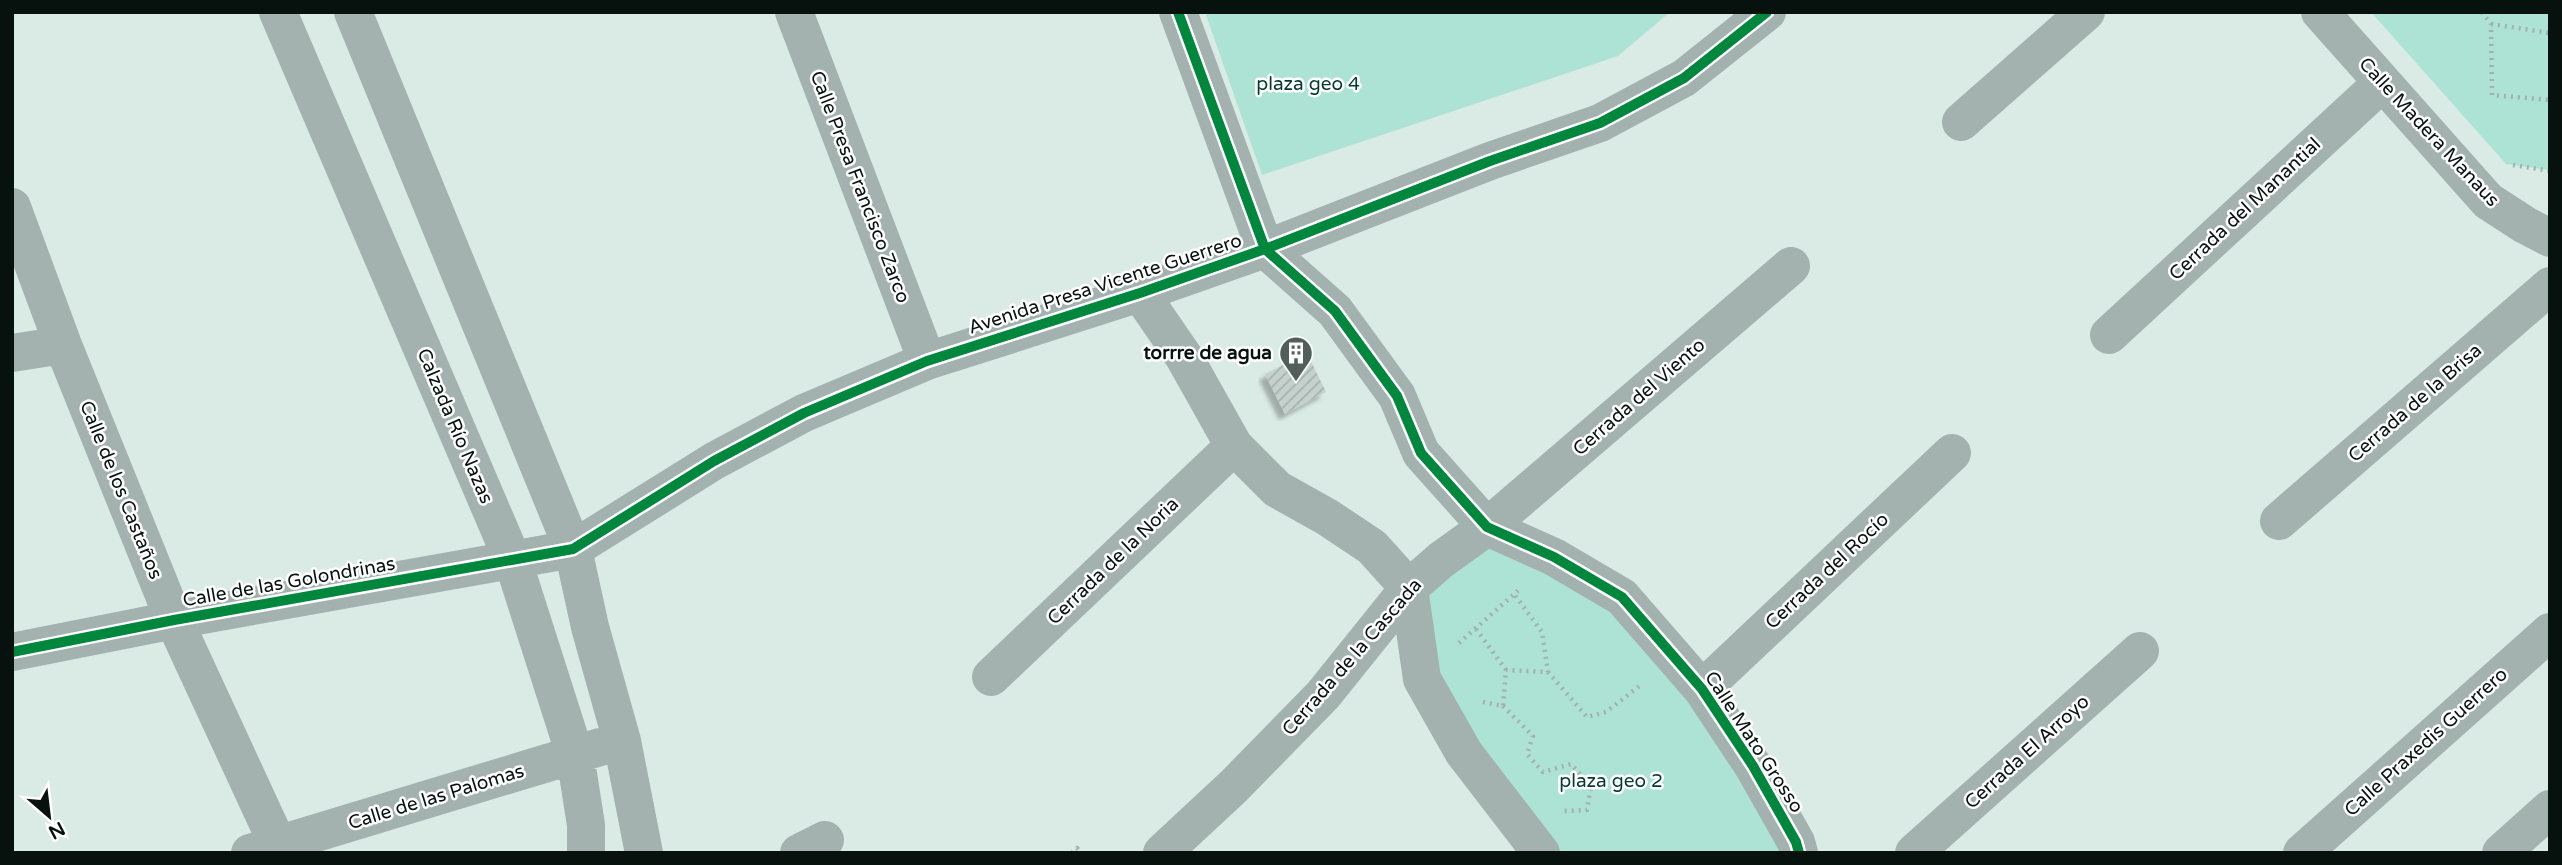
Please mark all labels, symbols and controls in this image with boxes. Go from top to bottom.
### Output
street label: Calle Madera Manaus [2354,53,2504,211]
street label: Calle Presa Francisco Zarco [806,68,914,306]
park label: plaza geo 4 [1256,73,1360,95]
street label: Cerrada del Manantial [2165,133,2325,285]
street label: Avenida Presa Vicente Guerrero [966,229,1244,339]
building icon: torrre de agua [1277,334,1315,383]
street label: Cerrada del Viento [1569,334,1709,460]
street label: Cerrada de la Brisa [2344,339,2486,467]
place label: torrre de agua [1143,342,1272,365]
street label: Calzada Río Nazas [412,345,498,507]
street label: Calle de los Castaños [75,398,167,582]
street label: Cerrada de la Noria [1043,493,1183,629]
street label: Cerrada del Rocío [1761,508,1893,634]
street label: Calle de las Golondrinas [181,552,397,612]
street label: Cerrada de la Cascada [1278,574,1426,740]
street label: Calle Praxedis Guerrero [2340,663,2512,821]
street label: Calle Mato Grosso [1700,667,1808,817]
street label: Cerrada El Arroyo [1960,690,2094,814]
street label: Calle de las Palomas [345,760,527,834]
park label: plaza geo 2 [1559,770,1663,792]
north arrow [14,781,84,851]
text: N [45,817,68,843]

